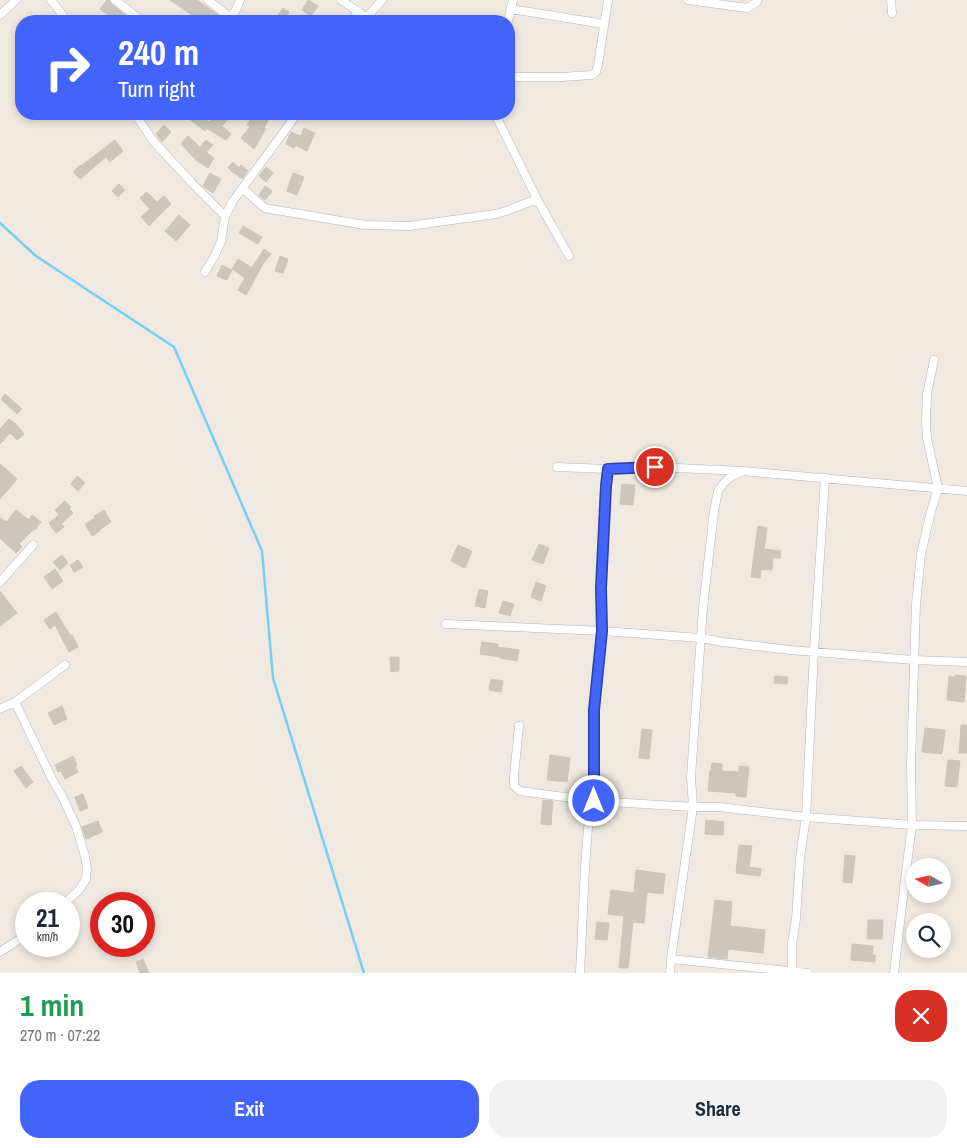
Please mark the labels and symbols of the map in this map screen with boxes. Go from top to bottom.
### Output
pin [634,446,676,488]
position arrow [567,774,619,826]
north arrow [906,858,951,902]
speed limit sign: 30 [90,892,155,957]

